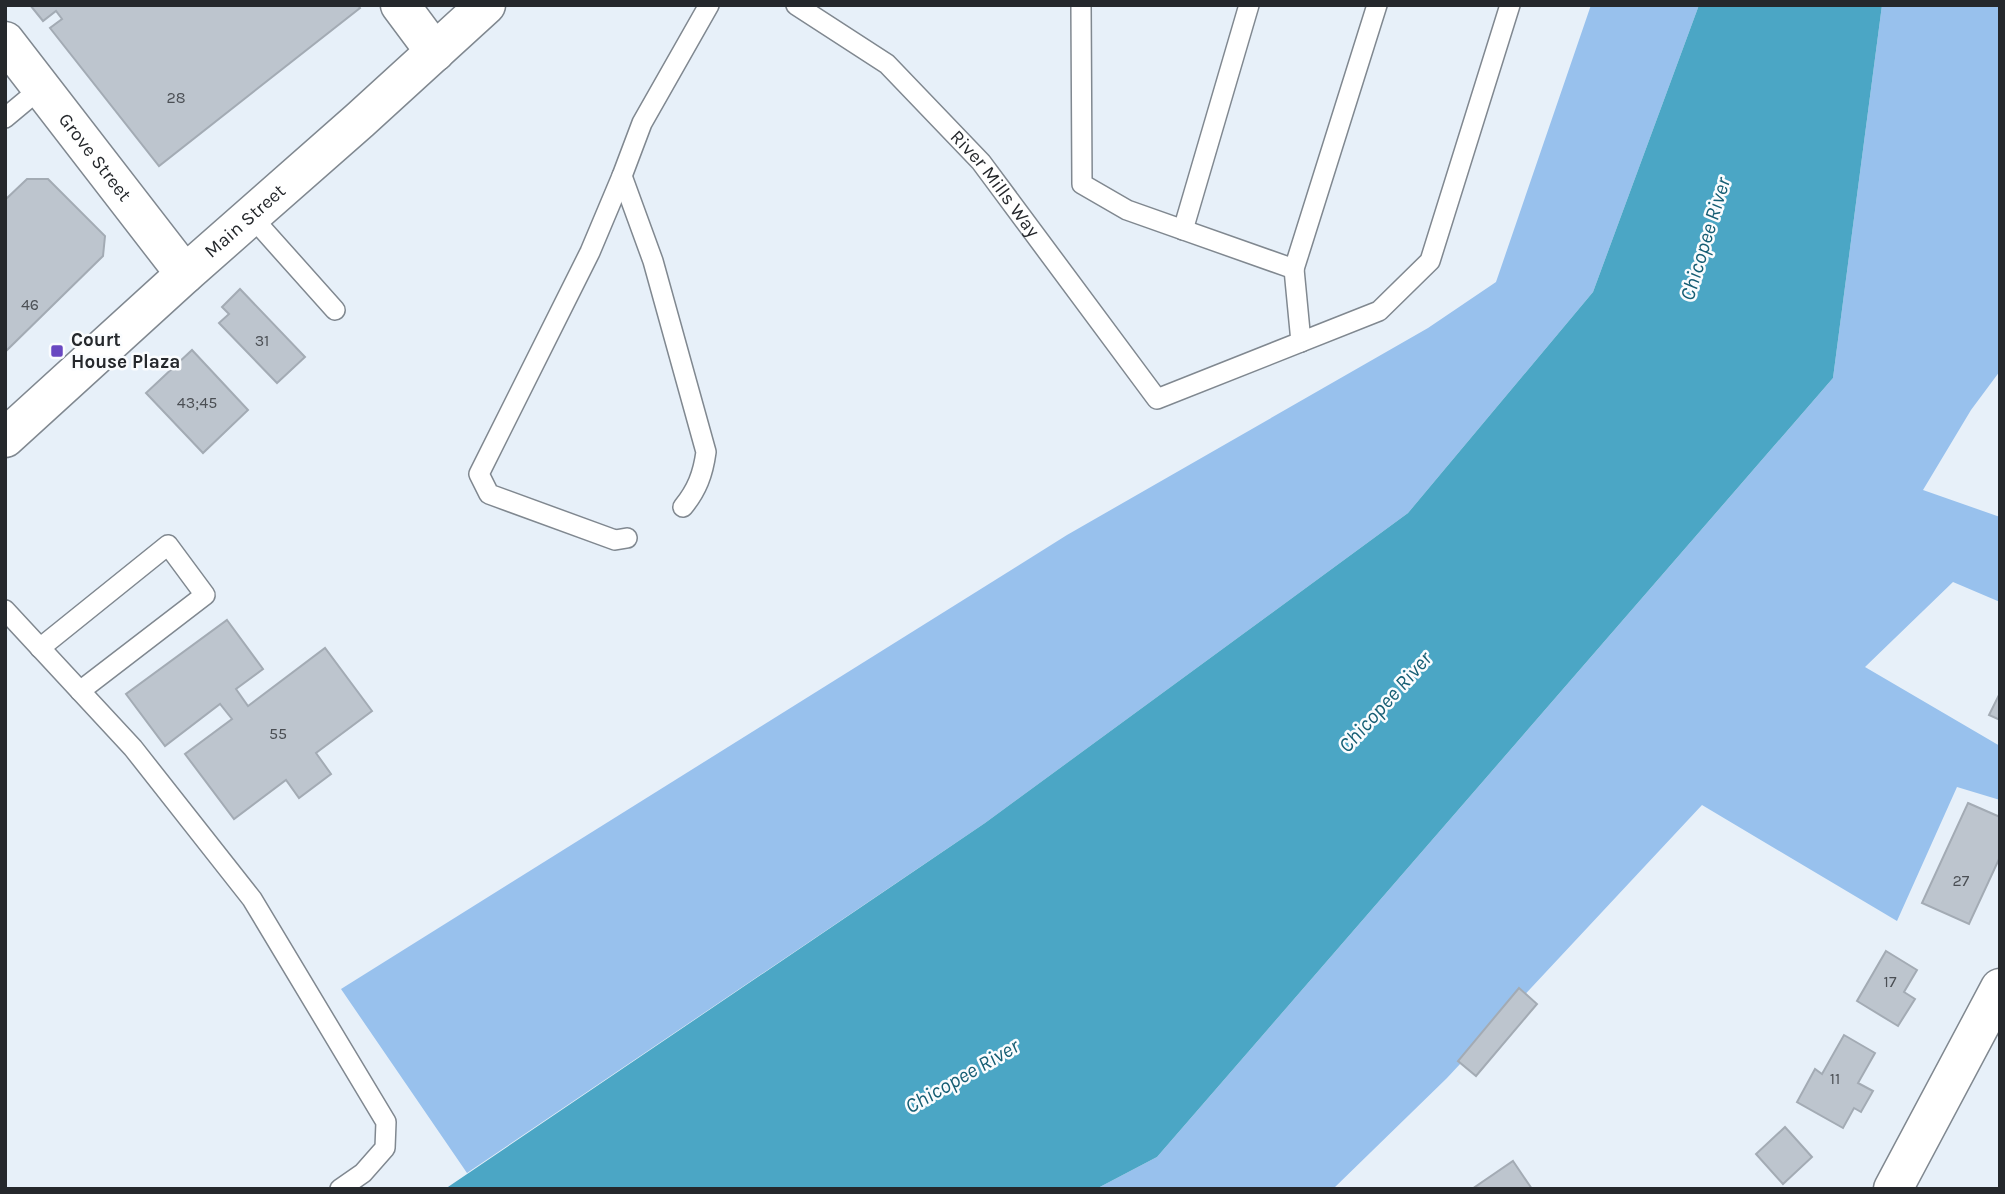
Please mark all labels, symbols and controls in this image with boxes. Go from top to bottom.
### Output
house number: 28 [166,88,186,107]
street label: Grove Street [54,109,136,206]
street label: River Mills Way [946,126,1044,242]
water label: Chicopee River [1675,174,1735,304]
street label: Main Street [200,180,290,263]
house number: 46 [21,295,39,314]
place label: Court House Plaza [71,329,180,373]
house number: 31 [255,331,269,350]
marker: Court House Plaza [49,343,65,359]
house number: 43;45 [177,393,217,412]
water label: Chicopee River [1333,646,1437,757]
house number: 55 [269,724,287,743]
house number: 27 [1953,871,1970,890]
house number: 17 [1884,972,1897,991]
water label: Chicopee River [901,1033,1024,1118]
house number: 11 [1830,1069,1840,1088]

